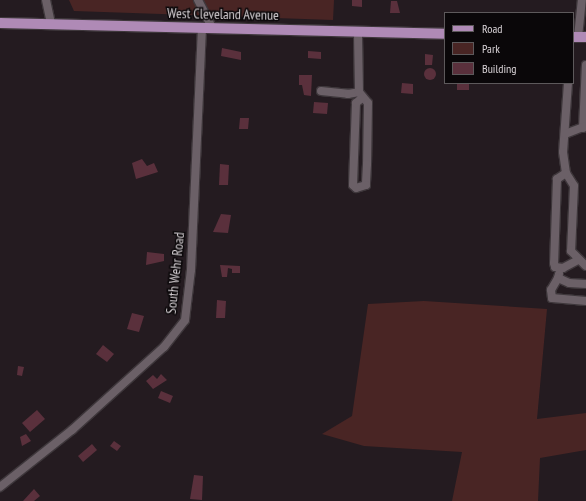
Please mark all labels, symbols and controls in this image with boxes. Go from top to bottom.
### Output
street label: West Cleveland Avenue [167,5,279,23]
legend [444,12,574,84]
text: Road [482,21,502,36]
text: Park [482,41,500,56]
text: Building [482,61,517,76]
street label: South Wehr Road [162,231,188,315]

